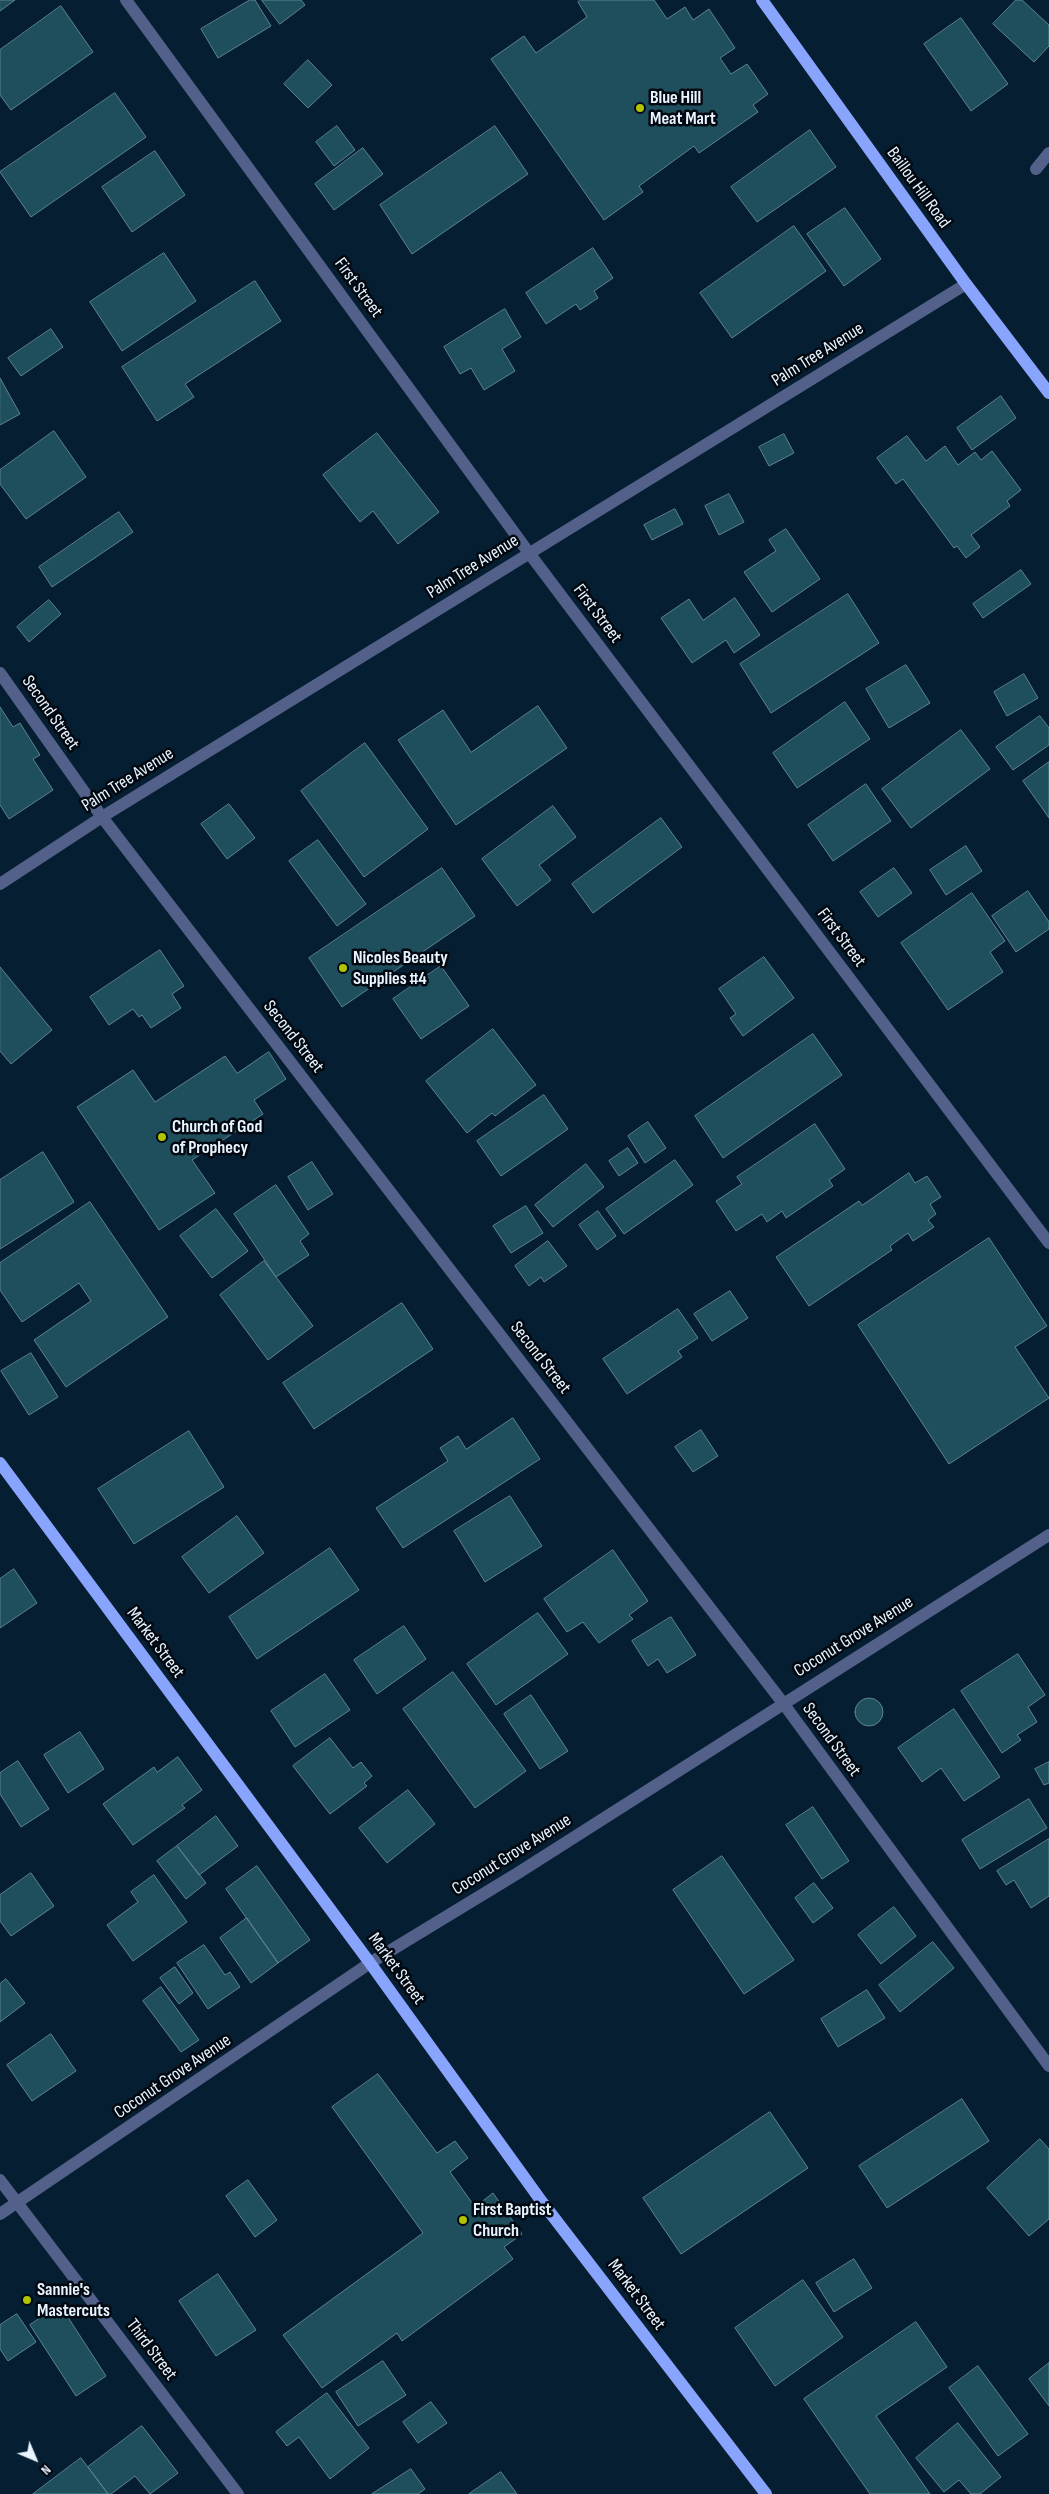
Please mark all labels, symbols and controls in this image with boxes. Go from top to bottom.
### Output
place label: Blue Hill Meat Mart [650,87,716,130]
marker: Blue Hill Meat Mart [634,102,646,114]
street label: Baillou Hill Road [881,143,955,233]
street label: First Street [329,254,387,322]
street label: Palm Tree Avenue [768,318,868,392]
street label: Palm Tree Avenue [423,530,523,604]
street label: First Street [568,580,626,648]
street label: Second Street [17,672,83,754]
street label: Palm Tree Avenue [78,743,178,817]
street label: First Street [812,904,870,972]
place label: Nicoles Beauty Supplies #4 [353,947,448,990]
marker: Nicoles Beauty Supplies #4 [337,962,349,974]
street label: Second Street [258,997,328,1077]
place label: Church of God of Prophecy [172,1116,262,1158]
marker: Church of God of Prophecy [156,1131,168,1143]
street label: Second Street [505,1318,575,1398]
street label: Coconut Grove Avenue [790,1592,918,1682]
street label: Market Street [121,1603,189,1683]
street label: Second Street [797,1699,865,1781]
street label: Coconut Grove Avenue [448,1810,576,1900]
street label: Market Street [363,1929,429,2009]
street label: Coconut Grove Avenue [110,2030,236,2124]
place label: First Baptist Church [473,2199,551,2242]
marker: First Baptist Church [457,2214,469,2226]
street label: Market Street [602,2255,670,2335]
place label: Sannie's Mastercuts [37,2279,110,2322]
marker: Sannie's Mastercuts [21,2294,33,2306]
street label: Third Street [121,2315,181,2385]
north arrow [10,2434,60,2484]
text: N [37,2461,55,2479]

